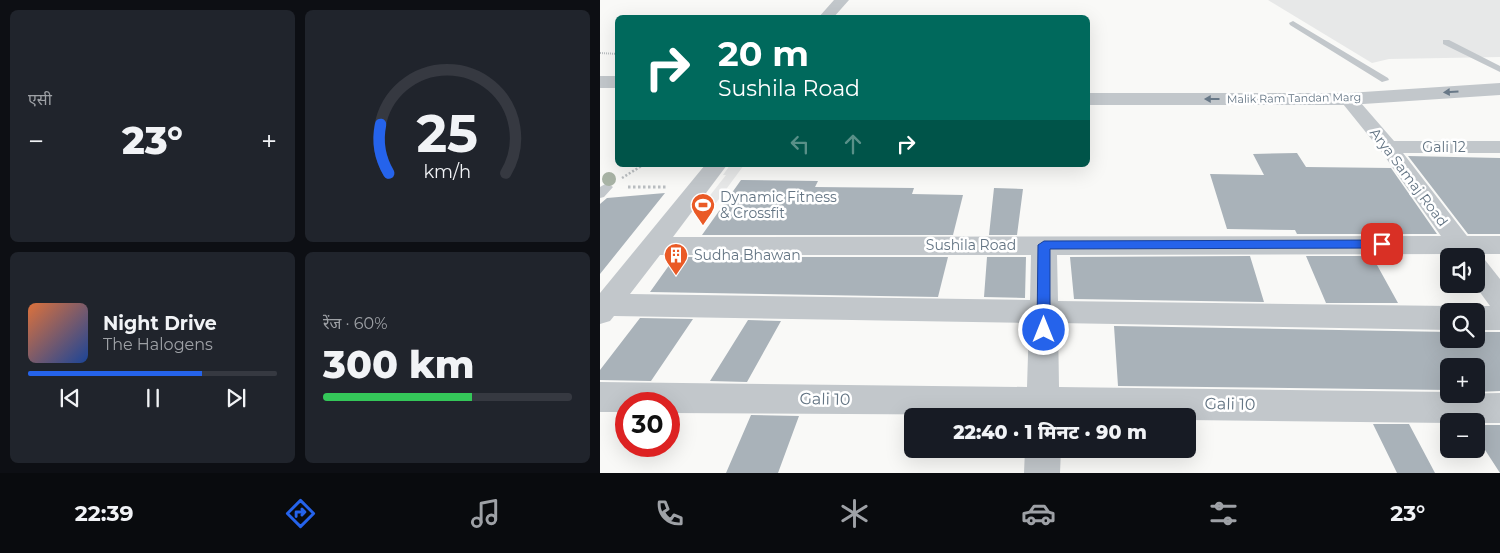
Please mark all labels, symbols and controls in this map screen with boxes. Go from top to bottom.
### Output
text: 20 m [718,32,809,75]
icon: right [635,35,700,100]
text: Sushila Road [718,75,860,102]
one-way arrow [1443,88,1459,96]
text: एसी [28,90,52,109]
street label: Malik Ram Tandan Marg [1227,90,1361,106]
one-way arrow [1204,95,1220,103]
text: 25 [417,102,478,165]
text: 23° [122,117,183,164]
text: − [28,124,44,158]
text: + [261,124,277,158]
street label: Arya Samaj Road [1366,124,1452,230]
icon: left [786,130,814,158]
icon: ahead [839,130,867,158]
icon: right [892,130,920,158]
street label: Gali 12 [1422,138,1466,156]
text: km/h [424,161,471,182]
place label: Dynamic Fitness & Crossfit [720,188,837,222]
sports icon: Dynamic Fitness & Crossfit [690,192,716,226]
pin [1361,223,1403,265]
icon: arrive [1368,230,1396,258]
street label: Sushila Road [926,236,1016,254]
building icon: Sudha Bhawan [663,242,689,276]
place label: Sudha Bhawan [694,246,801,264]
map controls [1440,248,1485,458]
button: sound [1440,248,1485,293]
position arrow [1017,303,1069,355]
button: search [1440,303,1485,348]
text: Night Drive [103,312,217,335]
text: रेंज · 60% [323,314,387,333]
text: The Halogens [103,335,213,354]
text: 300 km [323,341,474,388]
button: + [1440,358,1485,403]
icon: previous [56,384,84,412]
icon: pause [139,384,167,412]
icon: next [222,384,250,412]
street label: Gali 10 [799,389,851,409]
speed limit sign: 30 [615,392,680,457]
street label: Gali 10 [1204,394,1256,414]
button: − [1440,413,1485,458]
text: 22:40 · 1 मिनट · 90 m [953,421,1147,444]
icon: directions [283,496,318,531]
icon: music [468,496,503,531]
icon: phone [652,496,687,531]
icon: climate [837,496,872,531]
icon: car [1021,496,1056,531]
icon: filters [1206,496,1241,531]
text: 22:39 [75,500,134,527]
text: 23° [1390,500,1425,527]

